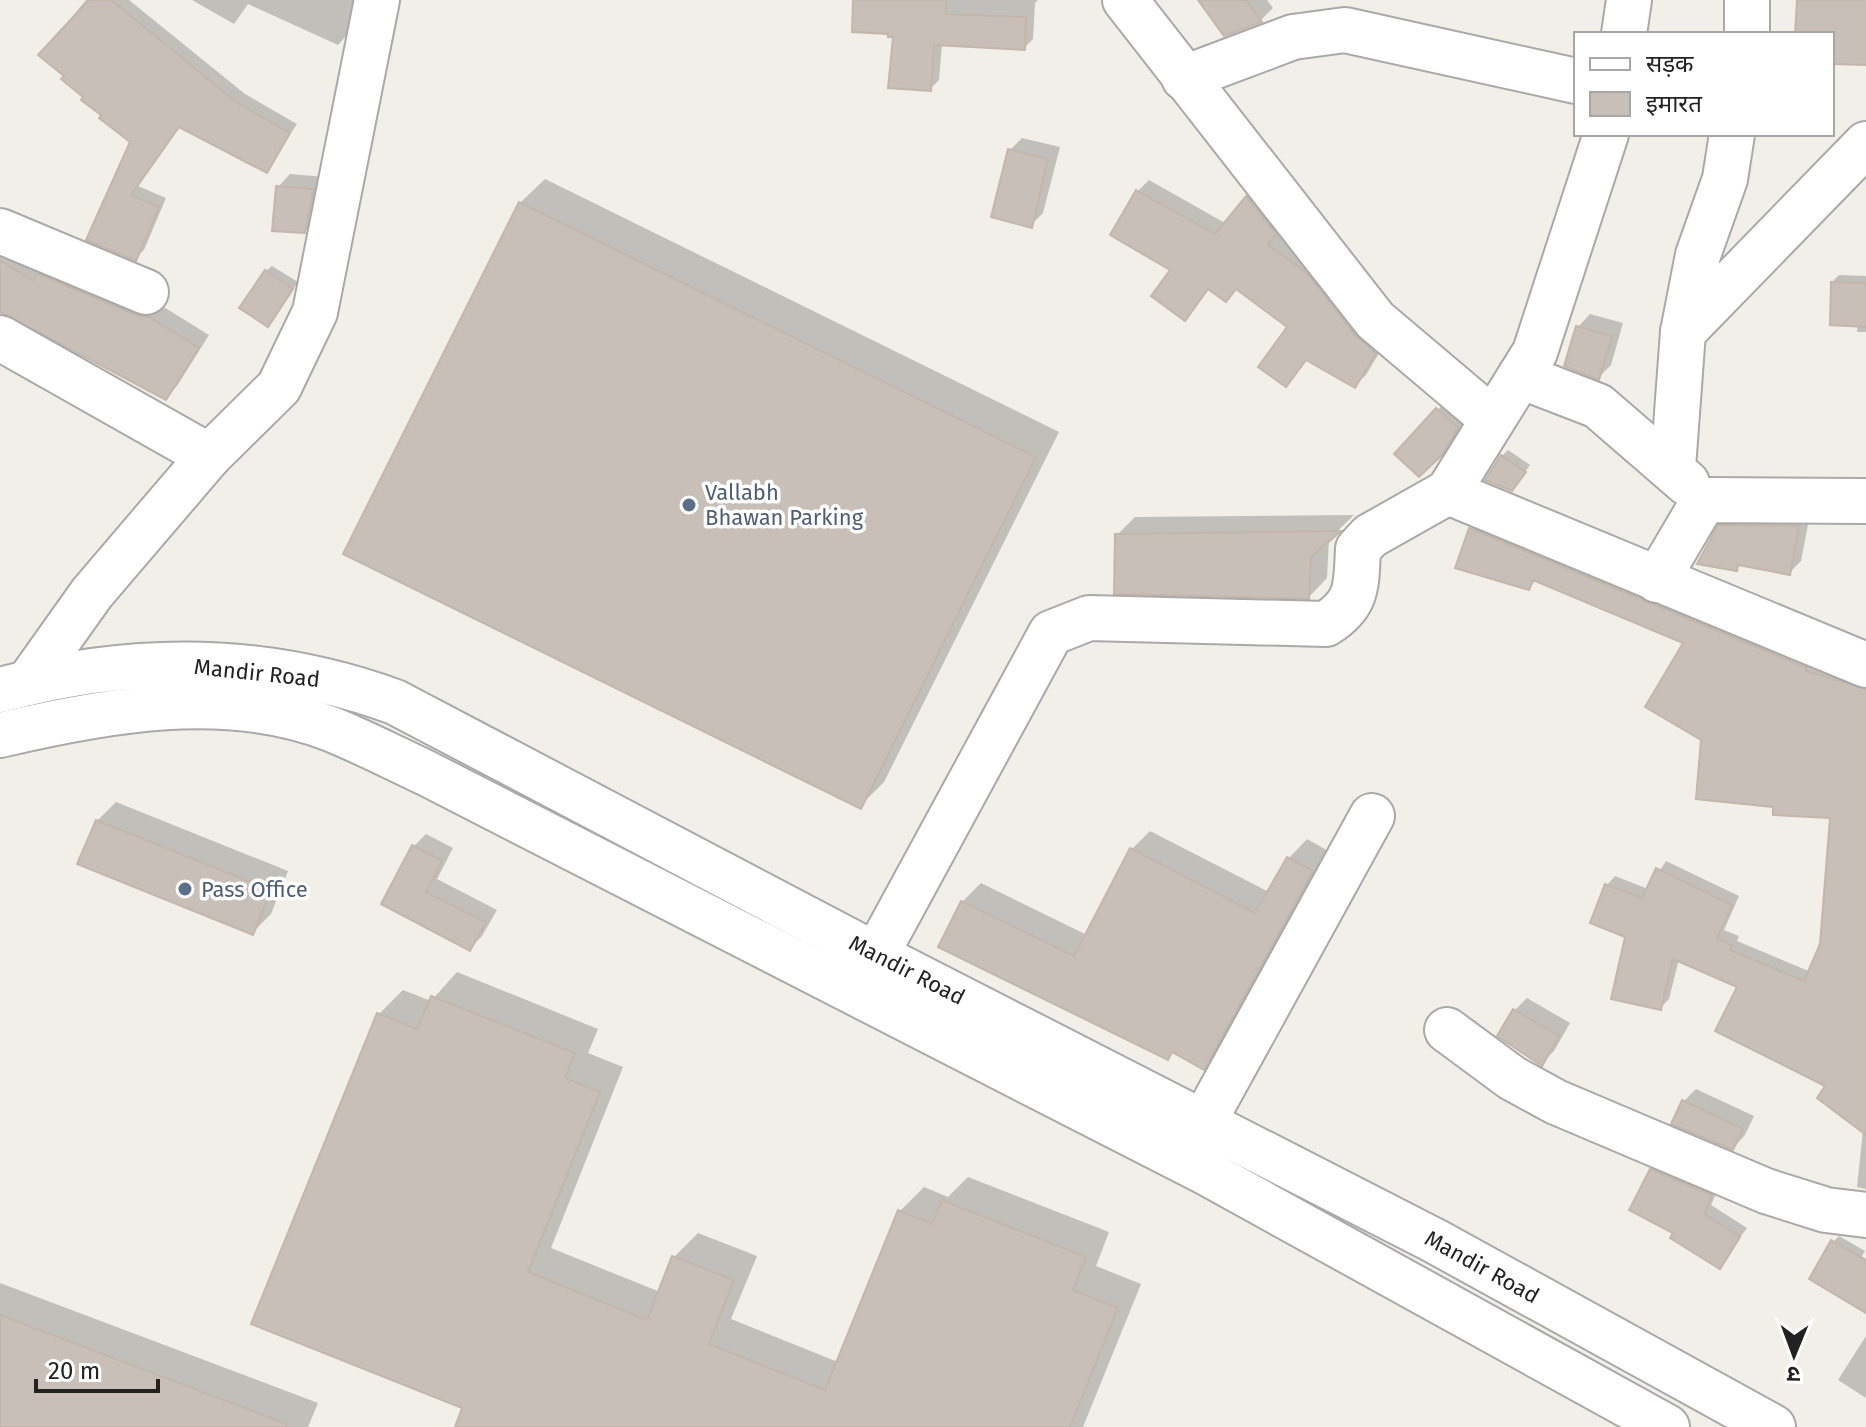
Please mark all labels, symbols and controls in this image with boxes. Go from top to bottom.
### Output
legend [1574,32,1834,136]
text: सड़क [1646,50,1694,78]
text: इमारत [1646,90,1703,118]
place label: Vallabh Bhawan Parking [705,479,864,531]
marker: Vallabh Bhawan Parking [680,496,698,514]
street label: Mandir Road [193,653,321,693]
place label: Pass Office [201,876,308,903]
marker: Pass Office [176,880,194,898]
street label: Mandir Road [845,929,969,1011]
street label: Mandir Road [1420,1225,1544,1309]
north arrow [1754,1315,1834,1395]
scale bar [36,1343,158,1393]
text: 20 m [48,1357,100,1385]
text: उ [1786,1361,1800,1388]

